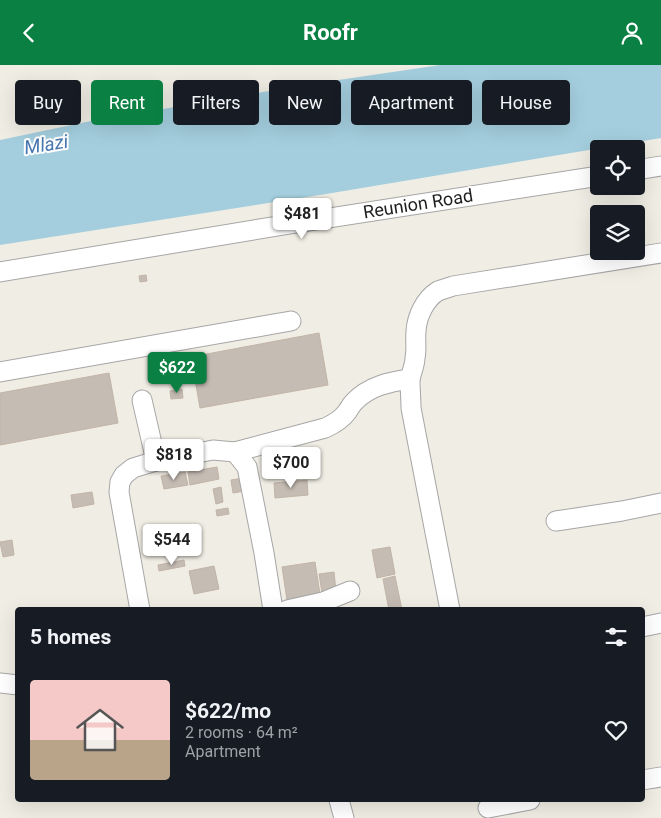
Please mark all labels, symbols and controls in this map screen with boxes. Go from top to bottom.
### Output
icon: back [15,19,43,47]
icon: person [618,19,646,47]
text: Roofr [303,20,358,45]
chip: Buy [15,80,81,125]
chip: Rent [91,80,163,125]
chip: Filters [173,80,259,125]
chip: New [269,80,341,125]
chip: Apartment [351,80,472,125]
chip: House [482,80,570,125]
water label: Mlazi [22,130,70,159]
map controls [590,140,645,260]
button: locate [590,140,645,195]
street label: Reunion Road [362,184,474,223]
pin: $481 [272,197,332,240]
text: $481 [284,204,320,223]
button: layers [590,205,645,260]
pin: $622 [147,351,207,394]
text: $622 [159,358,195,377]
pin: $818 [144,439,204,481]
text: $818 [156,445,192,464]
pin: $700 [261,447,321,489]
text: $700 [273,453,309,472]
pin: $544 [142,523,202,566]
text: $544 [154,530,190,549]
icon: filters [602,623,630,651]
text: 5 homes [30,625,111,649]
text: $622/mo [185,699,271,723]
icon: home [70,700,130,760]
icon: heart [602,716,630,744]
text: 2 rooms · 64 m² [185,723,298,742]
text: Apartment [185,742,261,761]

